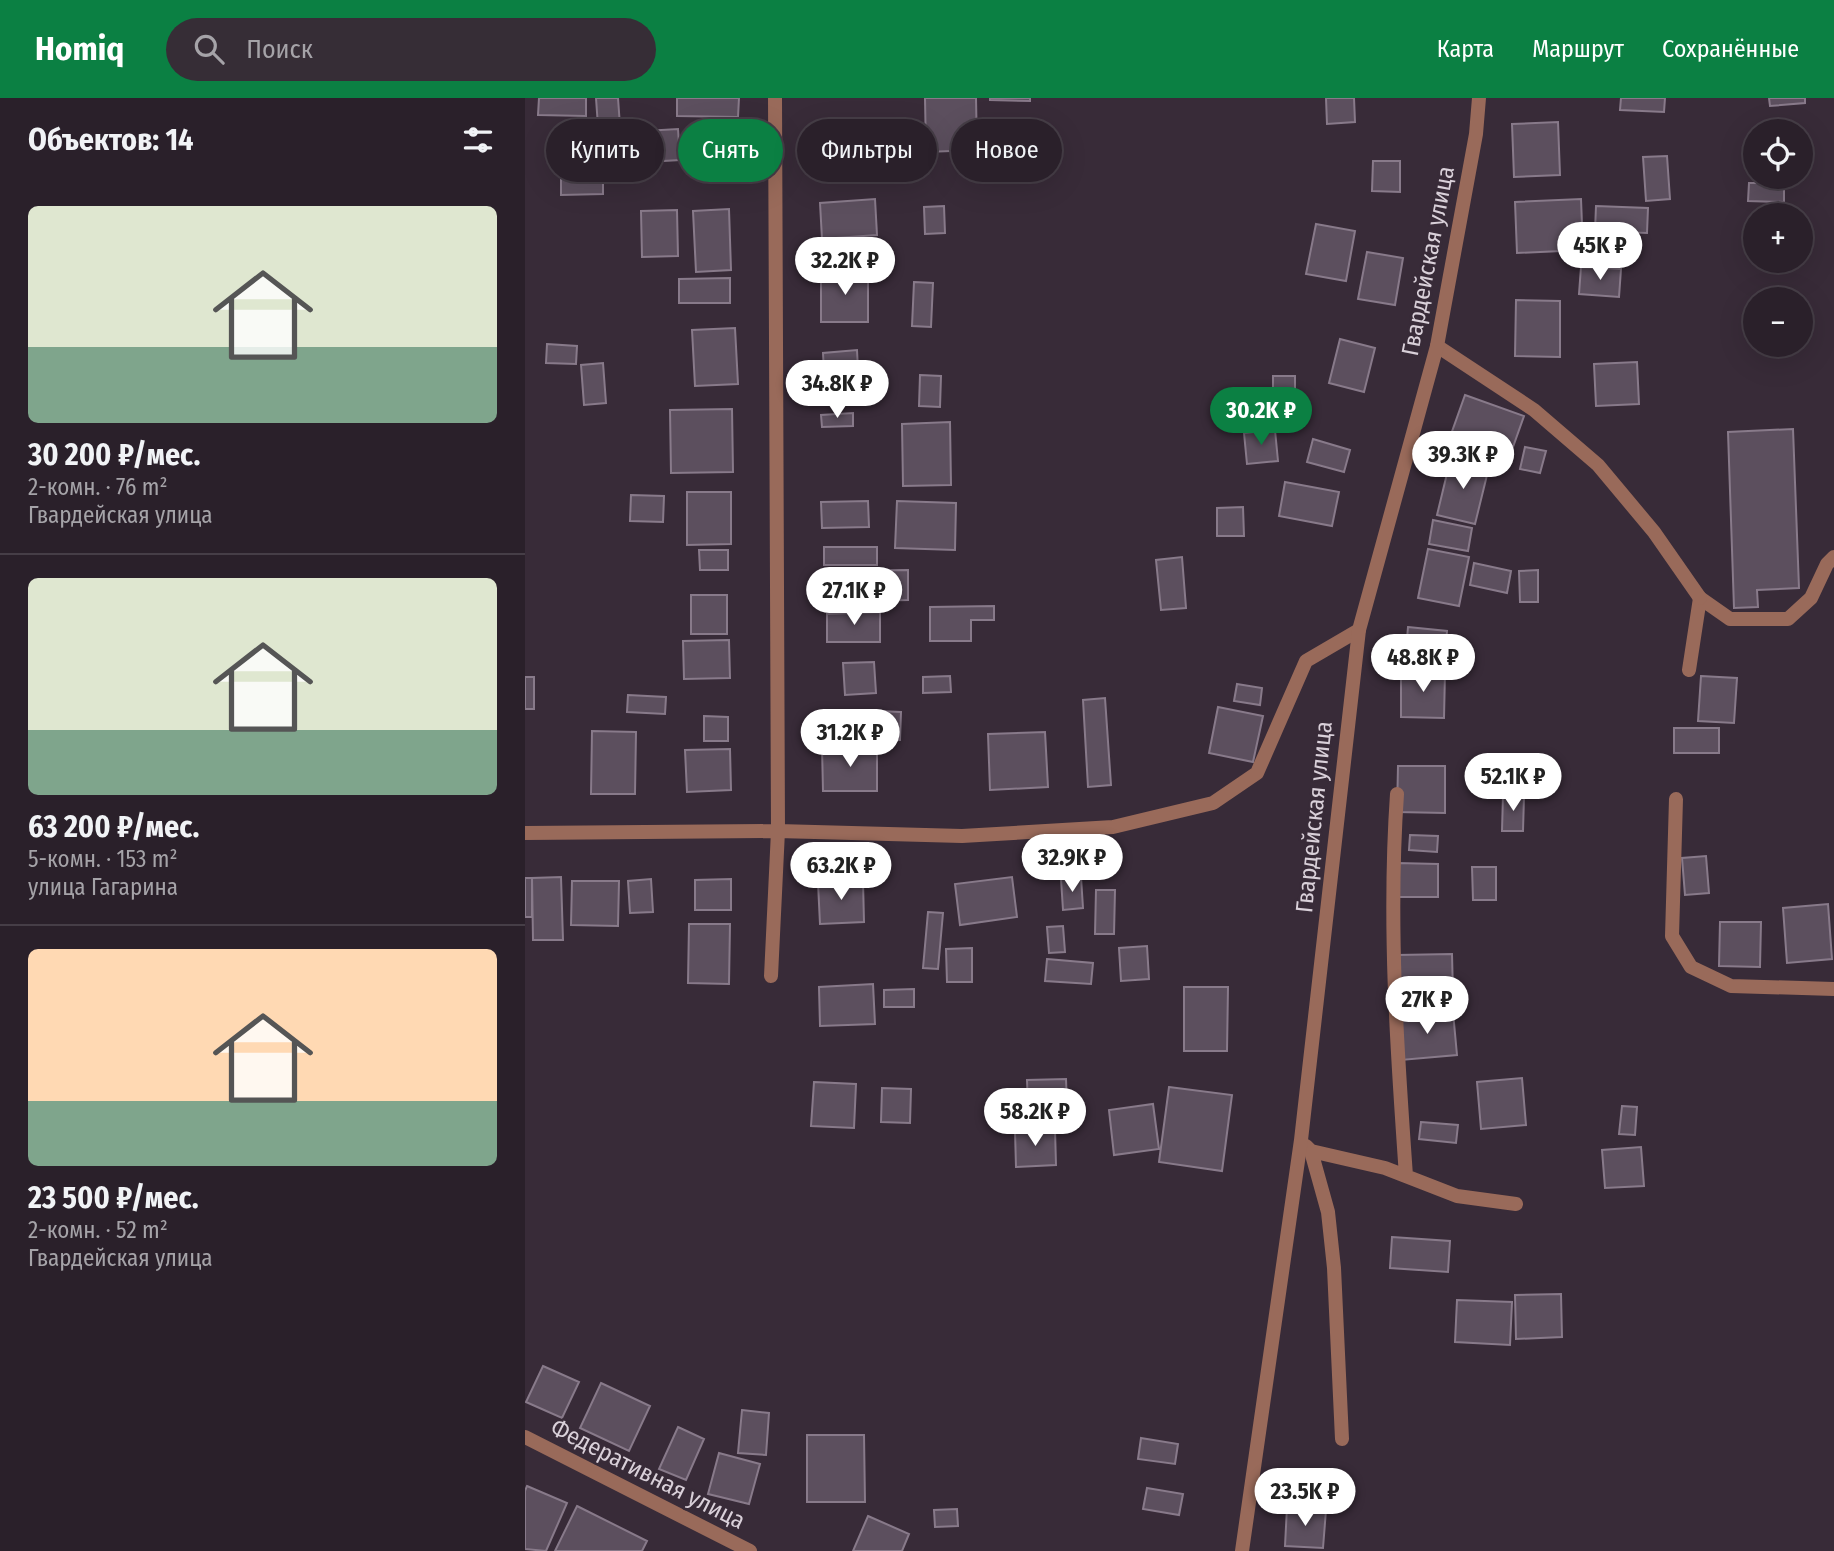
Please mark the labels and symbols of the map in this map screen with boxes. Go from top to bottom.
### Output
street label: Гвардейская улица [1396,164,1460,358]
pin: 45K ₽ [1551,222,1649,282]
pin: 32.2K ₽ [780,238,910,297]
pin: 34.8K ₽ [772,360,902,420]
pin: 30.2K ₽ [1196,388,1326,447]
pin: 39.3K ₽ [1398,432,1528,491]
pin: 27.1K ₽ [789,568,919,627]
pin: 48.8K ₽ [1358,634,1488,694]
pin: 31.2K ₽ [785,710,915,769]
street label: Гвардейская улица [1290,720,1338,914]
pin: 52.1K ₽ [1448,754,1578,813]
pin: 32.9K ₽ [1007,834,1137,894]
pin: 63.2K ₽ [776,842,906,902]
pin: 27K ₽ [1378,976,1476,1036]
pin: 58.2K ₽ [970,1088,1100,1148]
street label: Федеративная улица [546,1413,750,1535]
pin: 23.5K ₽ [1240,1468,1370,1528]

